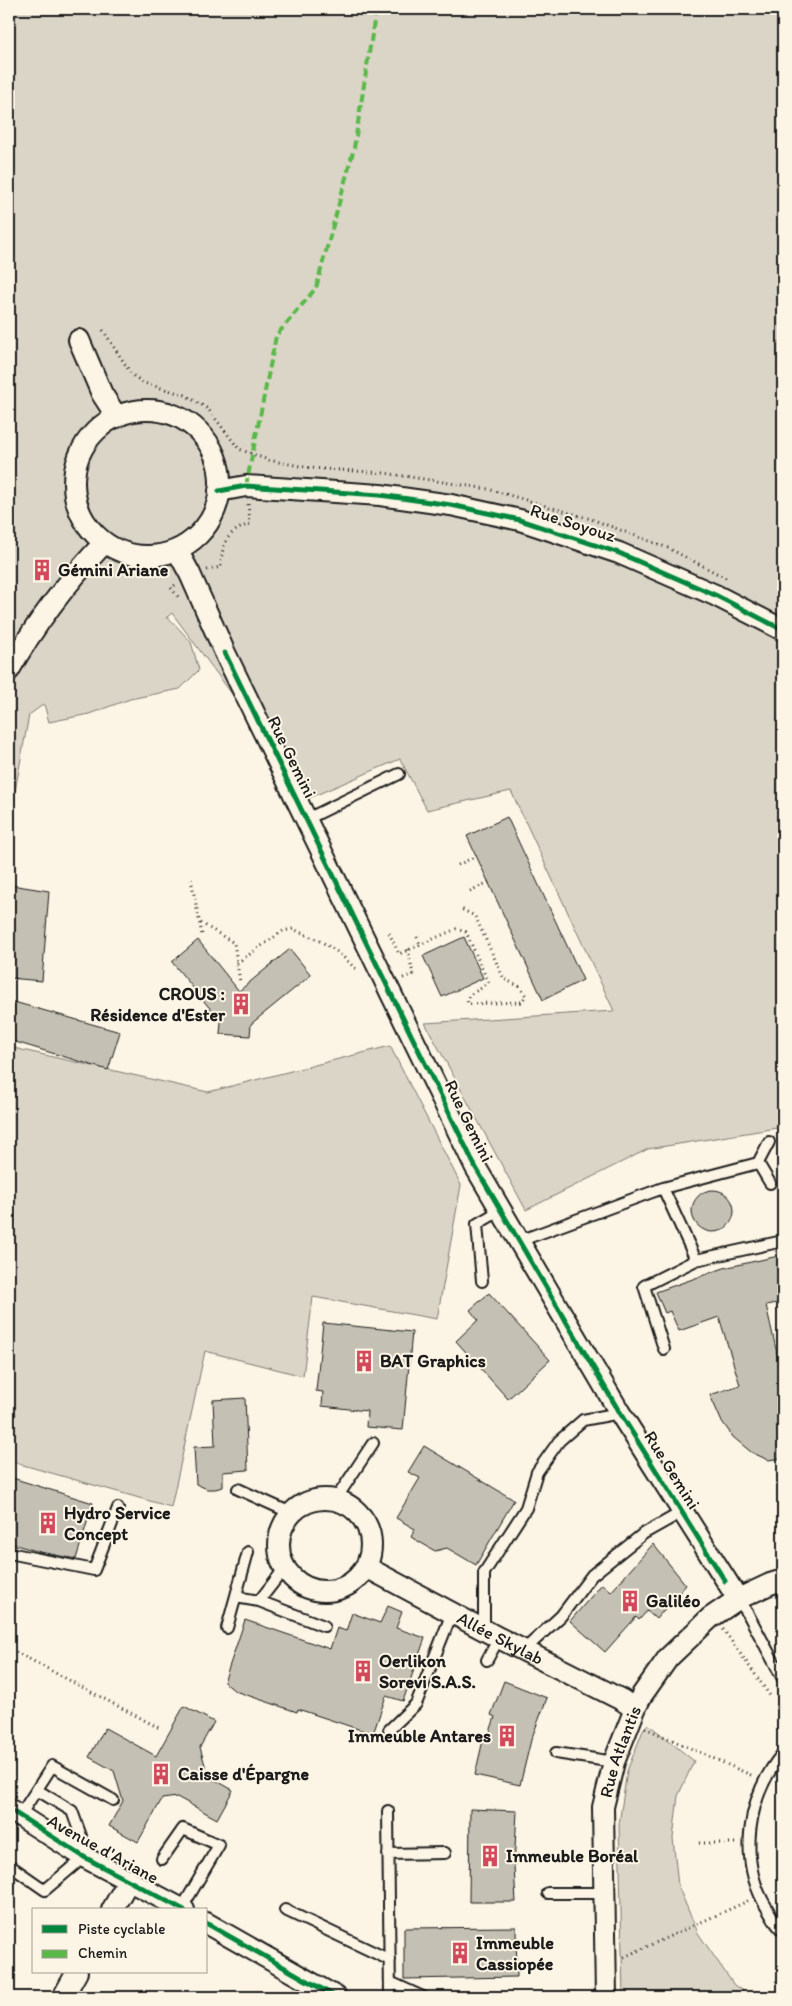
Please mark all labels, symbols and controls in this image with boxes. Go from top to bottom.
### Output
street label: Rue Soyouz [528,499,618,547]
building icon: Gémini Ariane [29,557,55,583]
place label: Gémini Ariane [58,559,169,581]
street label: Rue Gemini [263,712,321,802]
place label: CROUS : Résidence d'Ester [90,983,226,1026]
building icon: CROUS : Résidence d'Ester [228,991,254,1017]
street label: Rue Gemini [440,1076,498,1166]
building icon: BAT Graphics [351,1348,377,1374]
place label: BAT Graphics [380,1350,486,1372]
street label: Rue Gemini [639,1427,705,1513]
place label: Hydro Service Concept [64,1502,171,1545]
building icon: Hydro Service Concept [35,1510,61,1536]
building icon: Galiléo [617,1588,643,1614]
place label: Galiléo [646,1590,700,1612]
street label: Allée Skylab [453,1607,547,1670]
place label: Oerlikon Sorevi S.A.S. [379,1650,476,1693]
building icon: Oerlikon Sorevi S.A.S. [350,1658,376,1684]
street label: Rue Atlantis [595,1703,646,1800]
building icon: Immeuble Antares [494,1723,520,1749]
place label: Immeuble Antares [348,1725,491,1747]
building icon: Caisse d'Épargne [148,1761,174,1787]
place label: Caisse d'Épargne [178,1763,309,1785]
street label: Avenue d'Ariane [43,1809,163,1889]
building icon: Immeuble Boréal [477,1843,503,1869]
place label: Immeuble Boréal [506,1845,639,1867]
legend [32,1908,208,1974]
text: Piste cyclable [78,1920,165,1938]
place label: Immeuble Cassiopée [476,1932,554,1975]
building icon: Immeuble Cassiopée [447,1940,473,1966]
text: Chemin [78,1944,128,1962]

